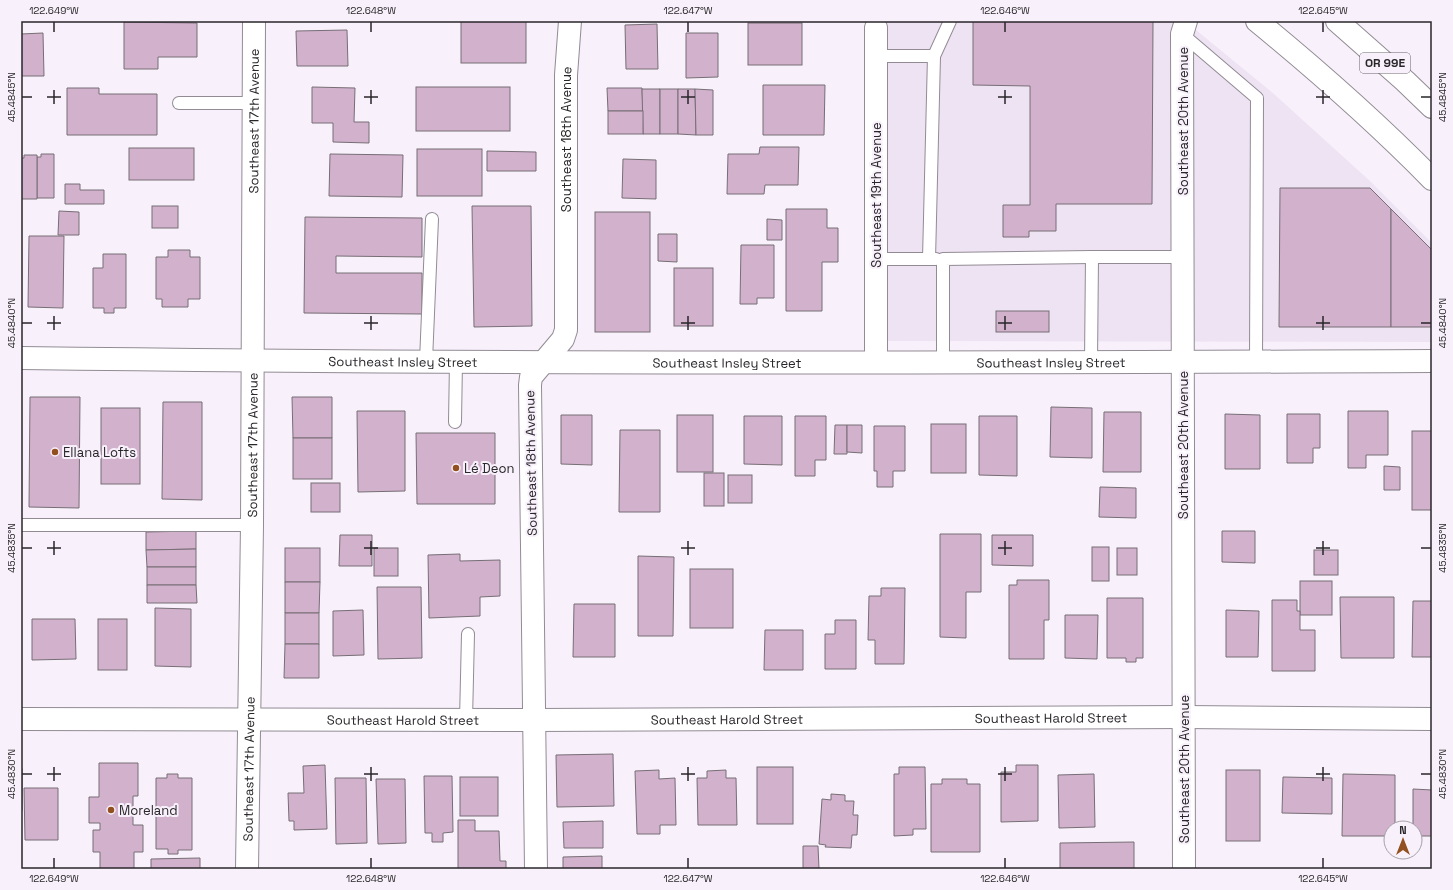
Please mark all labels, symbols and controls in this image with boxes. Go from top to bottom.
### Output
text: 122.649°W [29,4,79,17]
text: 122.648°W [346,4,396,17]
text: 122.647°W [664,4,713,17]
text: 122.646°W [980,4,1030,17]
text: 122.645°W [1298,4,1348,17]
street label: Southeast 20th Avenue [1175,47,1192,195]
street label: Southeast 17th Avenue [245,48,262,194]
road number: OR 99E [1360,53,1410,73]
street label: Southeast 18th Avenue [558,66,575,212]
text: 45.4845°N [5,72,18,122]
text: 45.4845°N [1436,72,1449,122]
street label: Southeast 19th Avenue [868,122,885,268]
text: 45.4840°N [5,298,18,348]
text: 45.4840°N [1436,298,1449,348]
street label: Southeast Insley Street [328,352,478,370]
street label: Southeast Insley Street [652,354,802,371]
street label: Southeast Insley Street [976,354,1126,371]
street label: Southeast 20th Avenue [1175,371,1192,519]
street label: Southeast 17th Avenue [244,372,261,518]
street label: Southeast 18th Avenue [521,390,541,536]
place label: Ellana Lofts [63,444,136,461]
marker: Ellana Lofts [50,447,60,457]
place label: Lé Deon [464,460,514,477]
marker: Lé Deon [451,463,461,473]
text: 45.4835°N [5,523,18,573]
text: 45.4835°N [1436,523,1449,573]
street label: Southeast 20th Avenue [1176,695,1193,843]
street label: Southeast 17th Avenue [239,696,258,842]
street label: Southeast Harold Street [975,709,1127,726]
street label: Southeast Harold Street [651,710,803,728]
street label: Southeast Harold Street [327,711,479,728]
text: 45.4830°N [5,749,18,799]
text: 45.4830°N [1436,749,1449,799]
place label: Moreland [119,802,178,819]
marker: Moreland [106,805,116,815]
north arrow [1383,820,1423,860]
text: N [1399,823,1407,837]
text: 122.649°W [29,872,79,885]
text: 122.648°W [346,872,396,885]
text: 122.647°W [664,872,713,885]
text: 122.646°W [980,872,1030,885]
text: 122.645°W [1298,872,1348,885]

